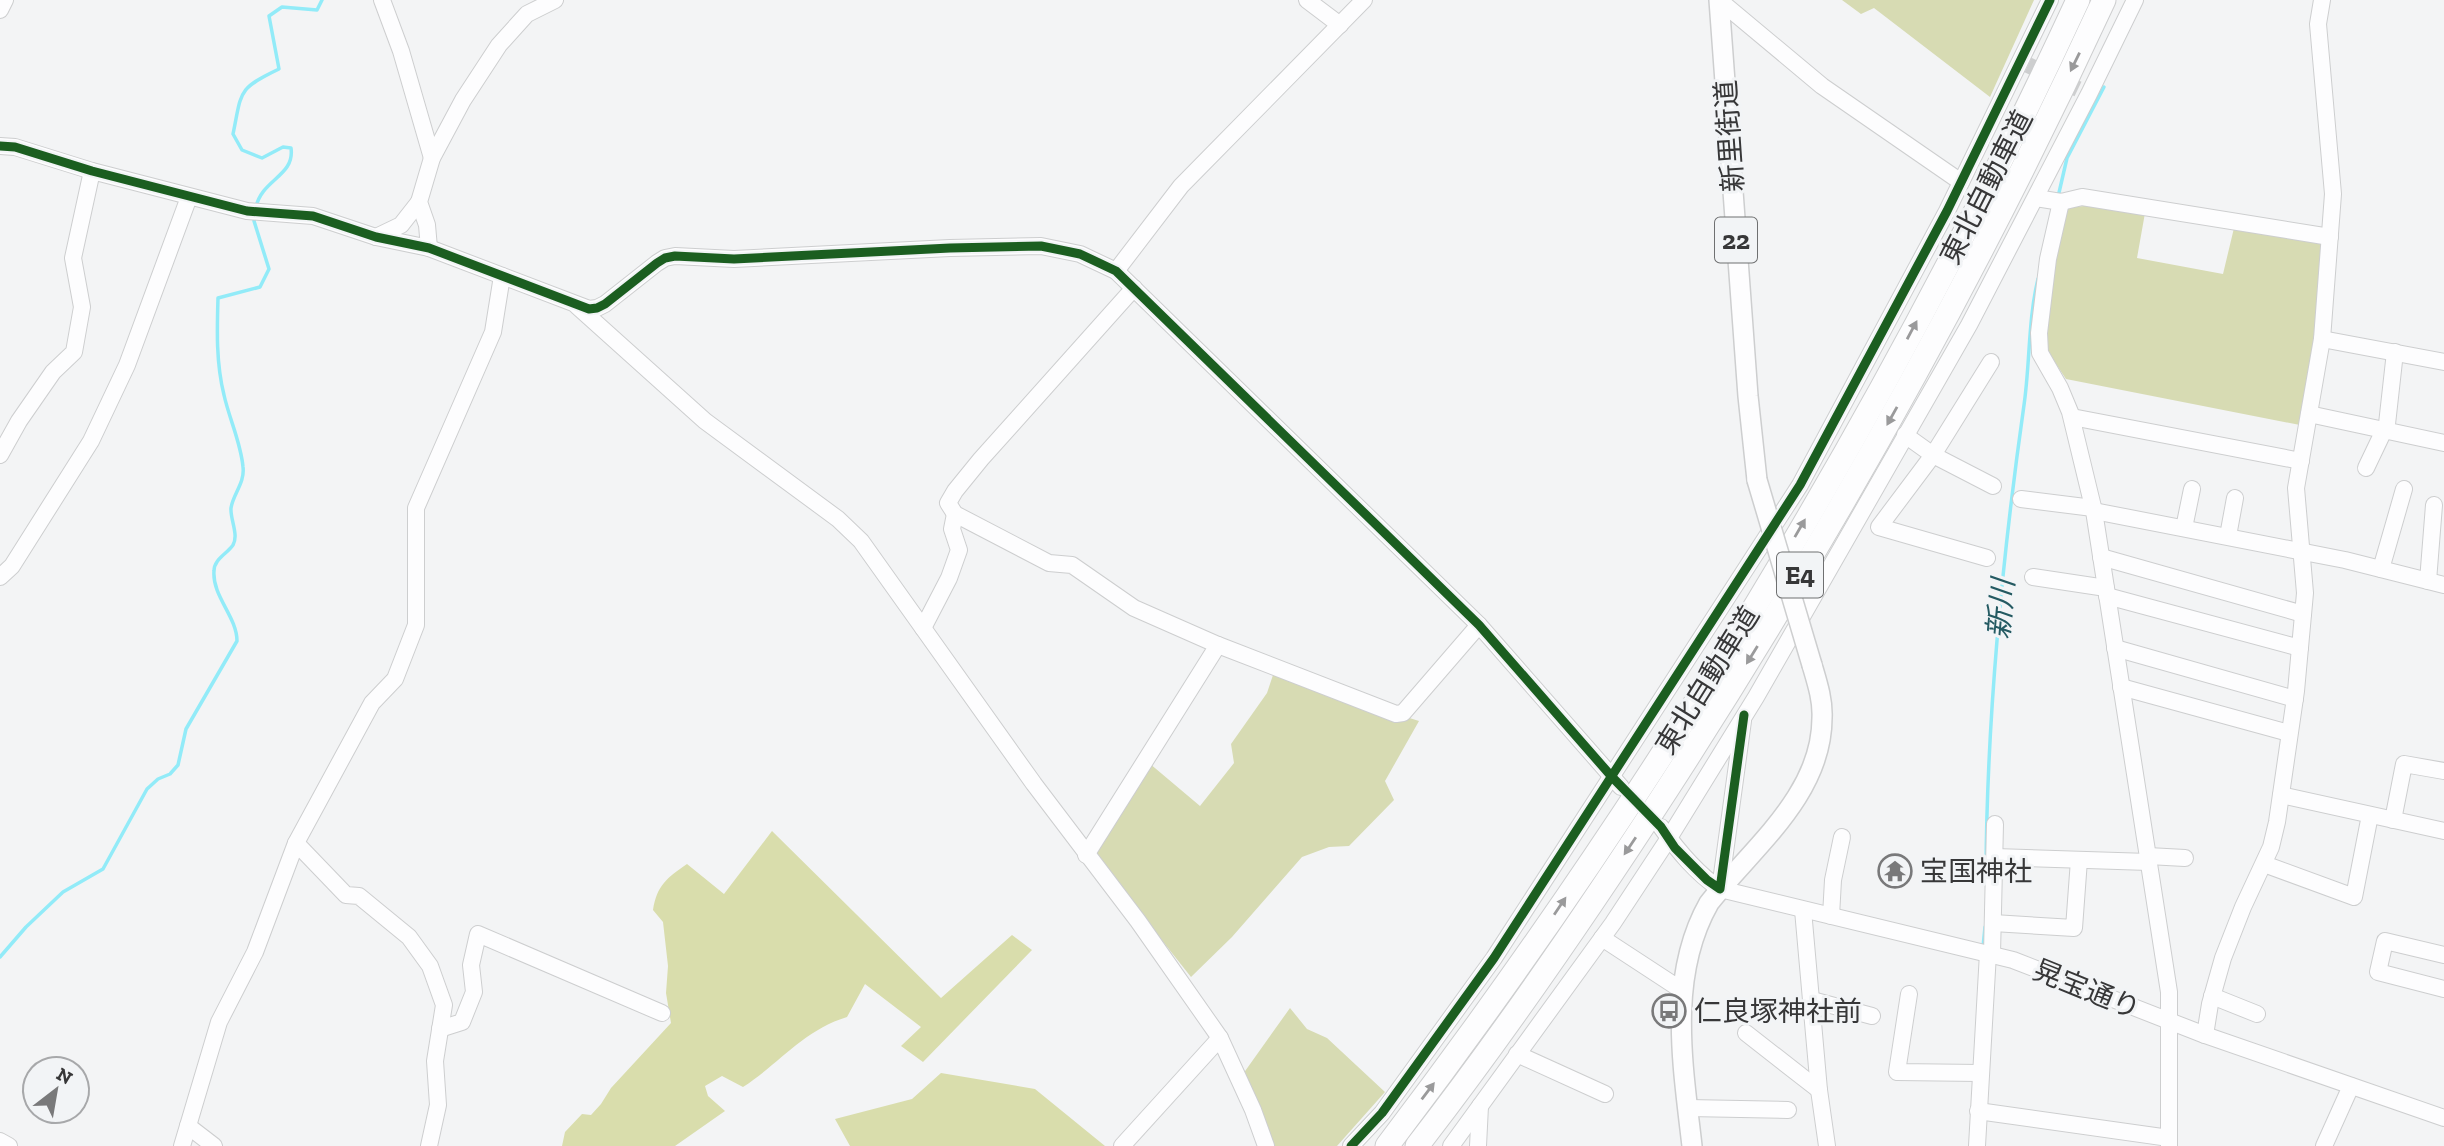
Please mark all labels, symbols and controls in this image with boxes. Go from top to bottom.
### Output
one-way arrow [2069,52,2081,72]
street label: 新里街道 [1709,79,1750,193]
street label: 東北自動車道 [1934,105,2039,270]
road number: 22 [1715,218,1757,262]
one-way arrow [1906,320,1918,340]
one-way arrow [1886,406,1898,426]
one-way arrow [1794,519,1806,538]
road number: E4 [1777,552,1823,597]
water label: 新川 [1980,575,2022,640]
street label: 東北自動車道 [1649,600,1766,760]
one-way arrow [1746,645,1759,664]
one-way arrow [1624,837,1637,856]
temple icon: 宝国神社 [1876,852,1914,890]
place label: 宝国神社 [1920,855,2032,888]
one-way arrow [1553,897,1567,915]
street label: 晃宝通り [2029,953,2145,1026]
bus stop icon: 仁良塚神社前 [1650,992,1688,1030]
place label: 仁良塚神社前 [1694,995,1862,1028]
north arrow [21,1055,91,1125]
text: N [52,1062,77,1089]
one-way arrow [1421,1082,1435,1101]

